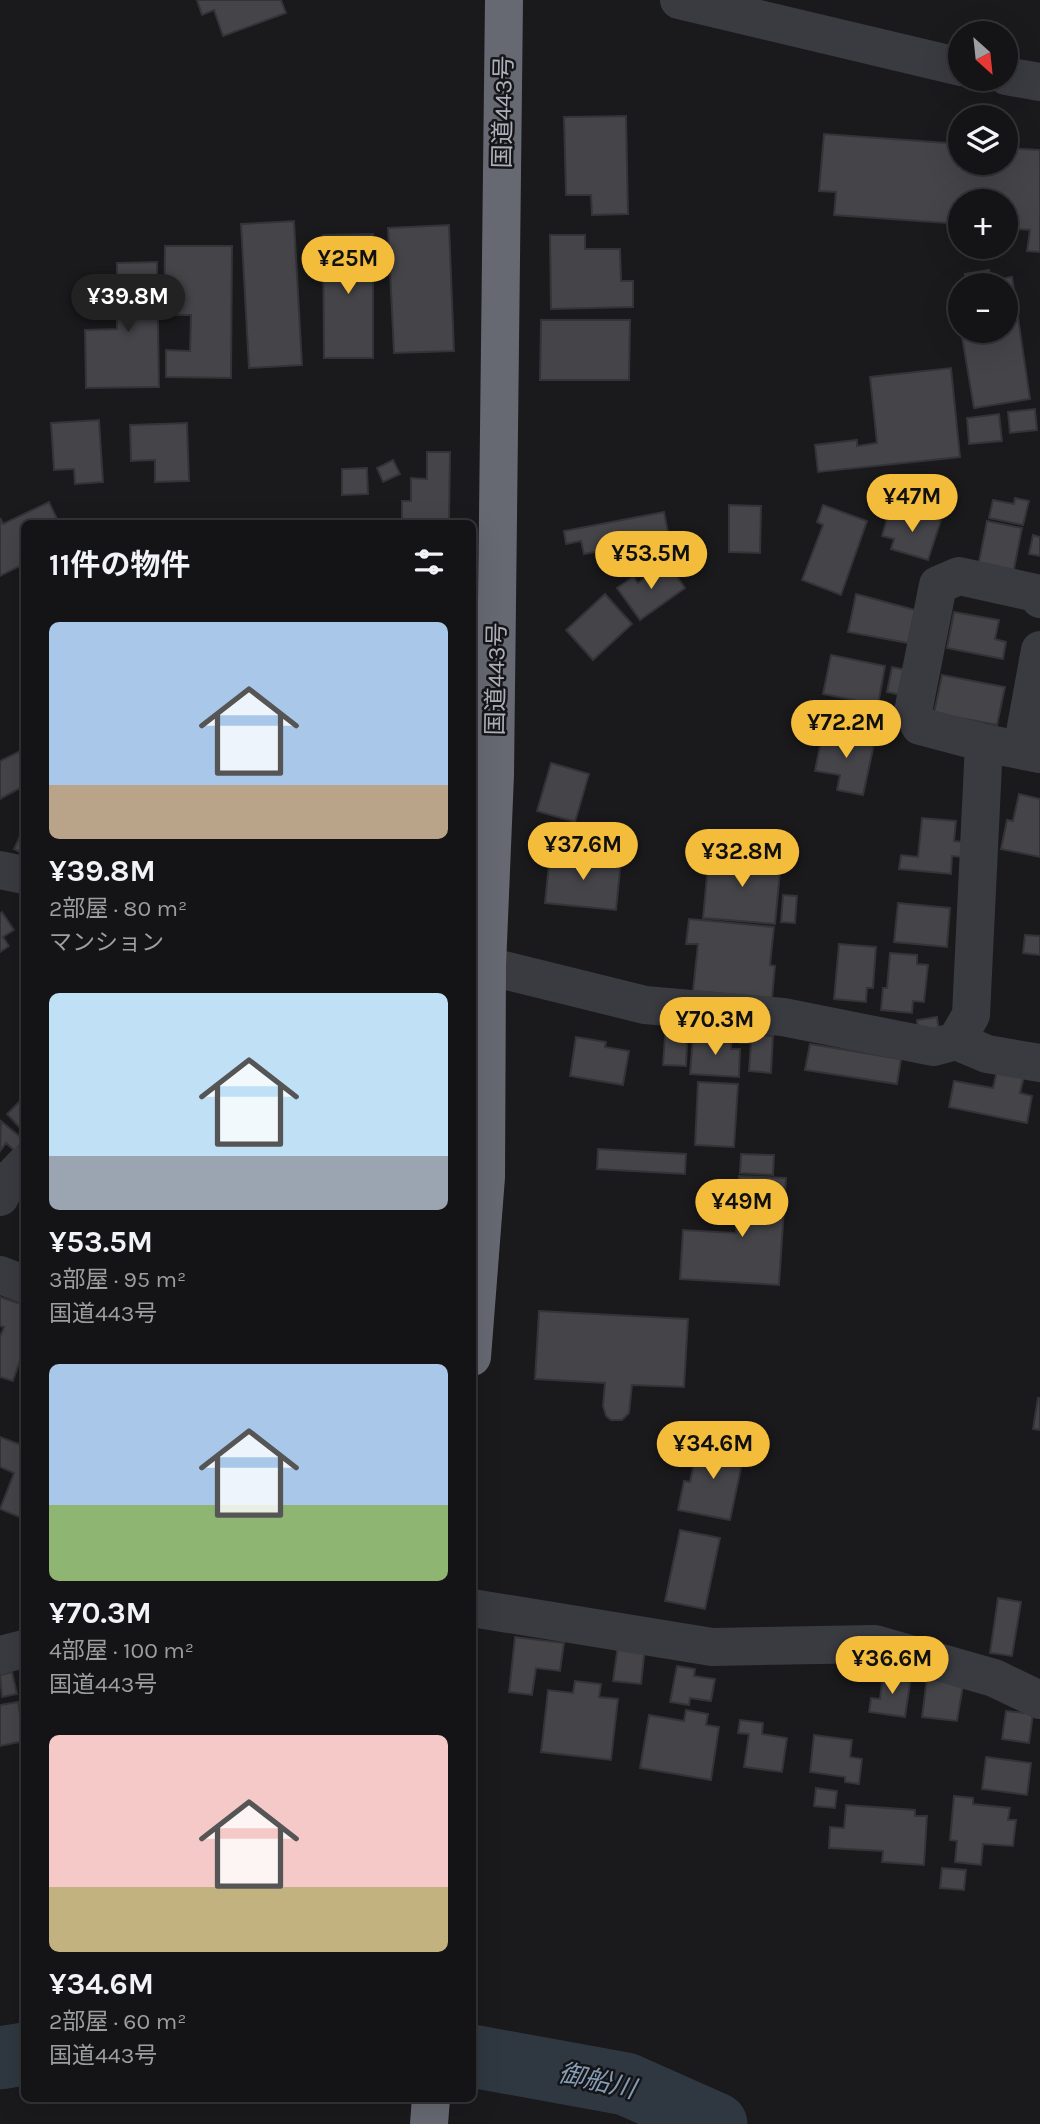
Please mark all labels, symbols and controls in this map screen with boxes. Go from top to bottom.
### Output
north arrow [948,21,1018,91]
map controls [948,21,1018,343]
street label: 国道443号 [488,55,518,169]
button: layers [948,105,1018,175]
button: + [948,189,1018,259]
pin: ¥25M [307,236,389,296]
text: ¥25M [318,245,378,272]
button: − [948,273,1018,343]
pin: ¥39.8M [71,274,185,334]
text: ¥39.8M [87,283,169,310]
pin: ¥47M [871,475,953,534]
text: ¥47M [883,483,941,510]
pin: ¥53.5M [594,532,708,591]
text: ¥53.5M [611,540,691,567]
icon: filters [410,543,448,581]
text: 11件の物件 [49,547,190,583]
street label: 国道443号 [481,622,511,736]
icon: home [186,668,312,794]
pin: ¥72.2M [789,700,903,760]
text: ¥72.2M [807,709,885,736]
pin: ¥37.6M [526,822,640,882]
pin: ¥32.8M [685,830,799,889]
text: ¥37.6M [544,831,622,858]
text: ¥32.8M [701,838,783,865]
text: ¥39.8M [49,853,156,889]
text: 2部屋 · 80 m² [49,895,187,922]
text: マンション [49,929,164,956]
pin: ¥70.3M [658,998,772,1057]
text: ¥70.3M [676,1006,754,1033]
icon: home [186,1039,312,1165]
pin: ¥49M [701,1180,783,1239]
text: ¥49M [711,1188,773,1215]
text: ¥53.5M [49,1224,153,1260]
text: 3部屋 · 95 m² [49,1266,186,1293]
text: 国道443号 [49,1300,157,1327]
icon: home [186,1410,312,1536]
pin: ¥34.6M [656,1422,770,1481]
text: ¥34.6M [673,1430,753,1457]
text: ¥70.3M [49,1595,152,1631]
pin: ¥36.6M [835,1636,949,1696]
text: 4部屋 · 100 m² [49,1637,194,1664]
text: ¥36.6M [852,1645,932,1672]
text: 国道443号 [49,1671,157,1698]
icon: home [186,1781,312,1907]
text: ¥34.6M [49,1966,154,2002]
text: 2部屋 · 60 m² [49,2008,186,2035]
text: 国道443号 [49,2042,157,2069]
water label: 御船川 [556,2057,641,2106]

